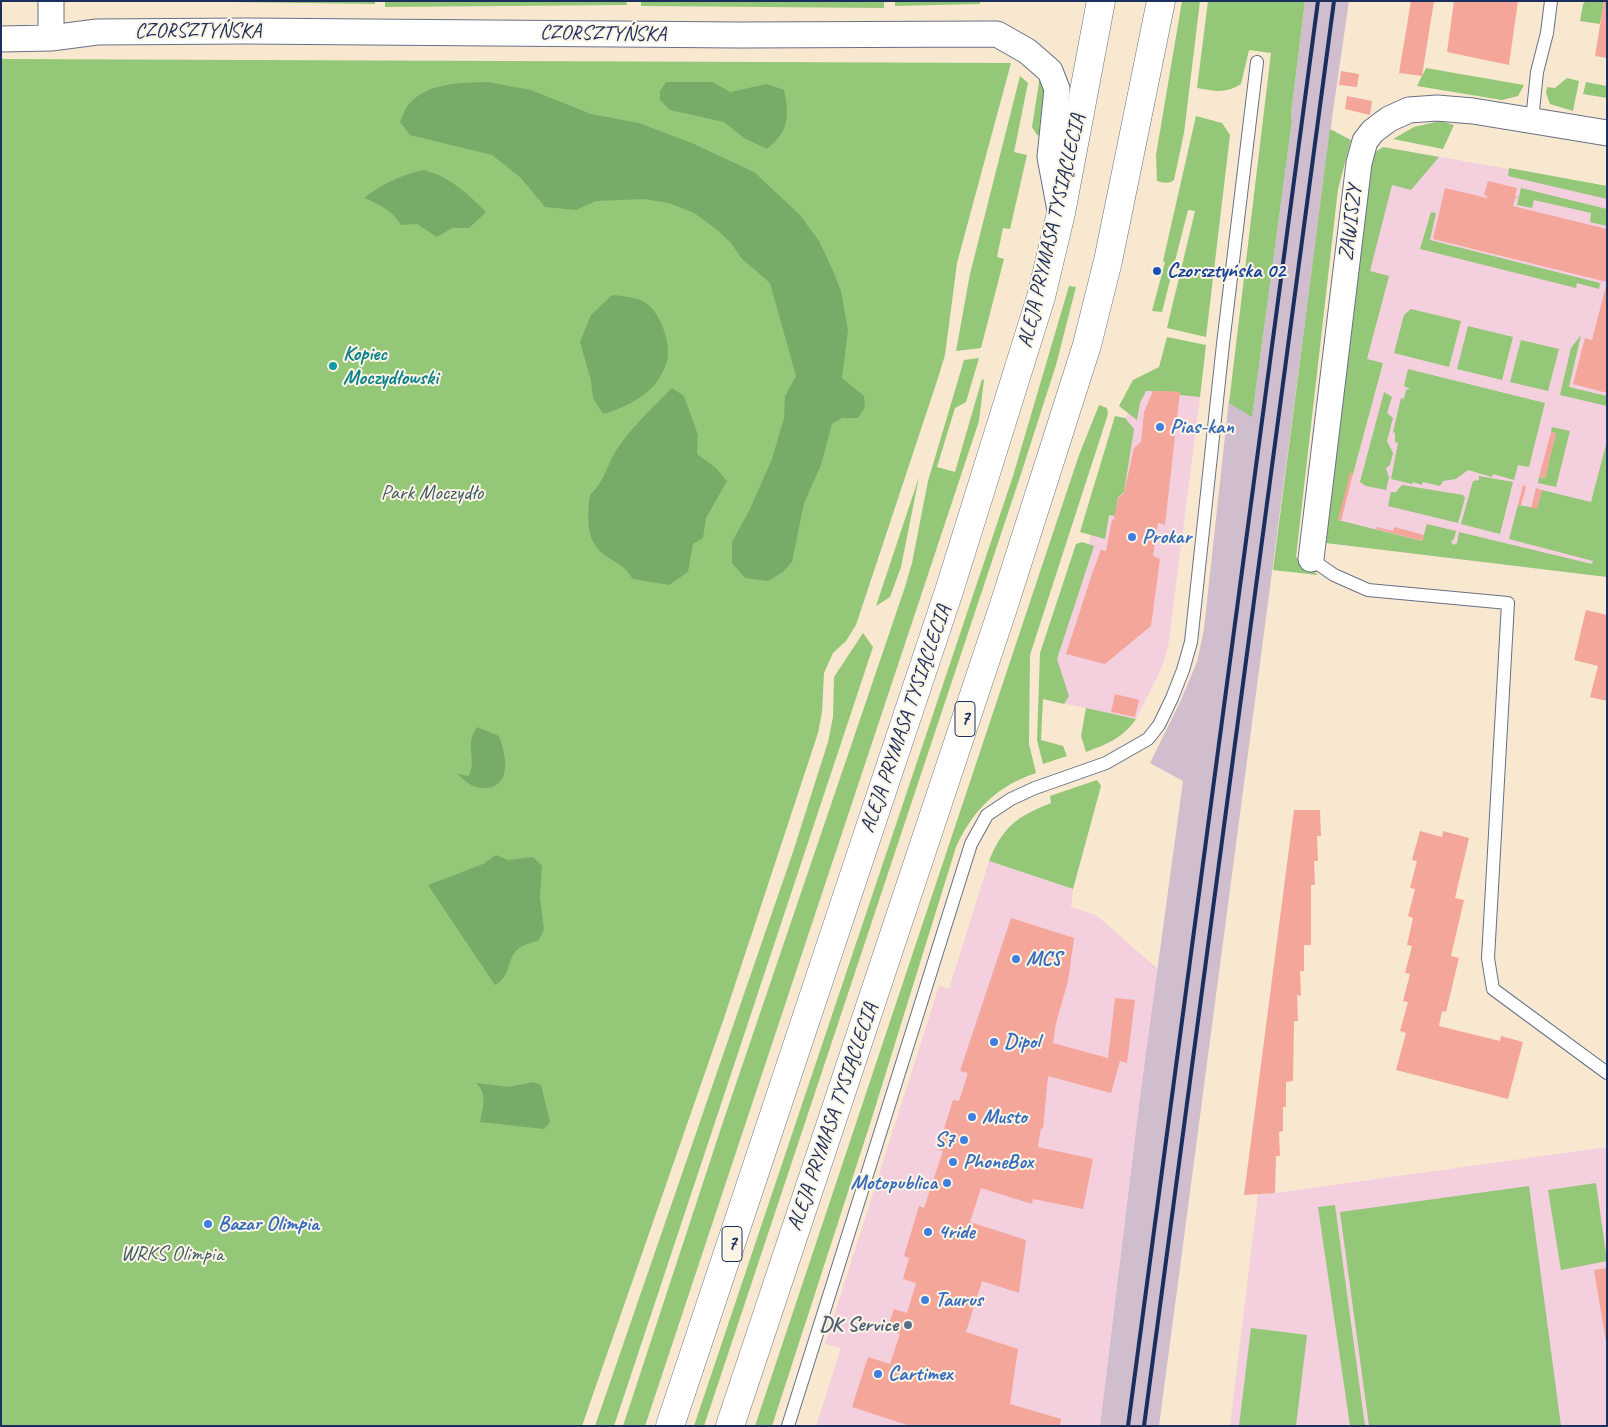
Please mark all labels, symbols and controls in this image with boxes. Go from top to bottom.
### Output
street label: CZORSZTYŃSKA [135,18,261,44]
street label: CZORSZTYŃSKA [540,20,666,48]
street label: ALEJA PRYMASA TYSIĄCLECIA [1013,112,1091,350]
street label: ZAWISZY [1334,184,1368,262]
place label: Czorsztyńska 02 [1167,258,1285,284]
marker: Czorsztyńska 02 [1151,265,1163,277]
place label: Kopiec Moczydłowski [343,341,438,391]
marker: Kopiec Moczydłowski [327,360,339,372]
place label: Pias-kan [1170,414,1234,440]
marker: Pias-kan [1154,421,1166,433]
park label: Park Moczydło [381,480,483,506]
place label: Prokar [1142,524,1191,550]
marker: Prokar [1126,531,1138,543]
street label: ALEJA PRYMASA TYSIĄCLECIA [855,602,957,836]
road number: 7 [955,702,975,736]
place label: MCS [1026,946,1061,972]
marker: MCS [1010,953,1022,965]
street label: ALEJA PRYMASA TYSIĄCLECIA [782,1000,884,1234]
place label: Dipol [1004,1029,1040,1055]
marker: Dipol [988,1036,1000,1048]
place label: Musto [982,1104,1027,1130]
marker: Musto [966,1111,978,1123]
place label: S7 [934,1127,954,1153]
marker: S7 [958,1134,970,1146]
place label: PhoneBox [963,1149,1033,1175]
marker: PhoneBox [947,1156,959,1168]
place label: Motopublica [850,1170,937,1196]
marker: Motopublica [941,1177,953,1189]
place label: Bazar Olimpia [218,1211,319,1237]
marker: Bazar Olimpia [202,1218,214,1230]
place label: 4ride [938,1219,975,1245]
road number: 7 [722,1226,742,1262]
marker: 4ride [922,1226,934,1238]
park label: WRKS Olimpia [121,1241,223,1267]
place label: Taurus [935,1287,983,1313]
marker: Taurus [919,1294,931,1306]
place label: DK Service [819,1312,898,1338]
marker: DK Service [902,1319,914,1331]
place label: Cartimex [888,1361,952,1387]
marker: Cartimex [872,1368,884,1380]

